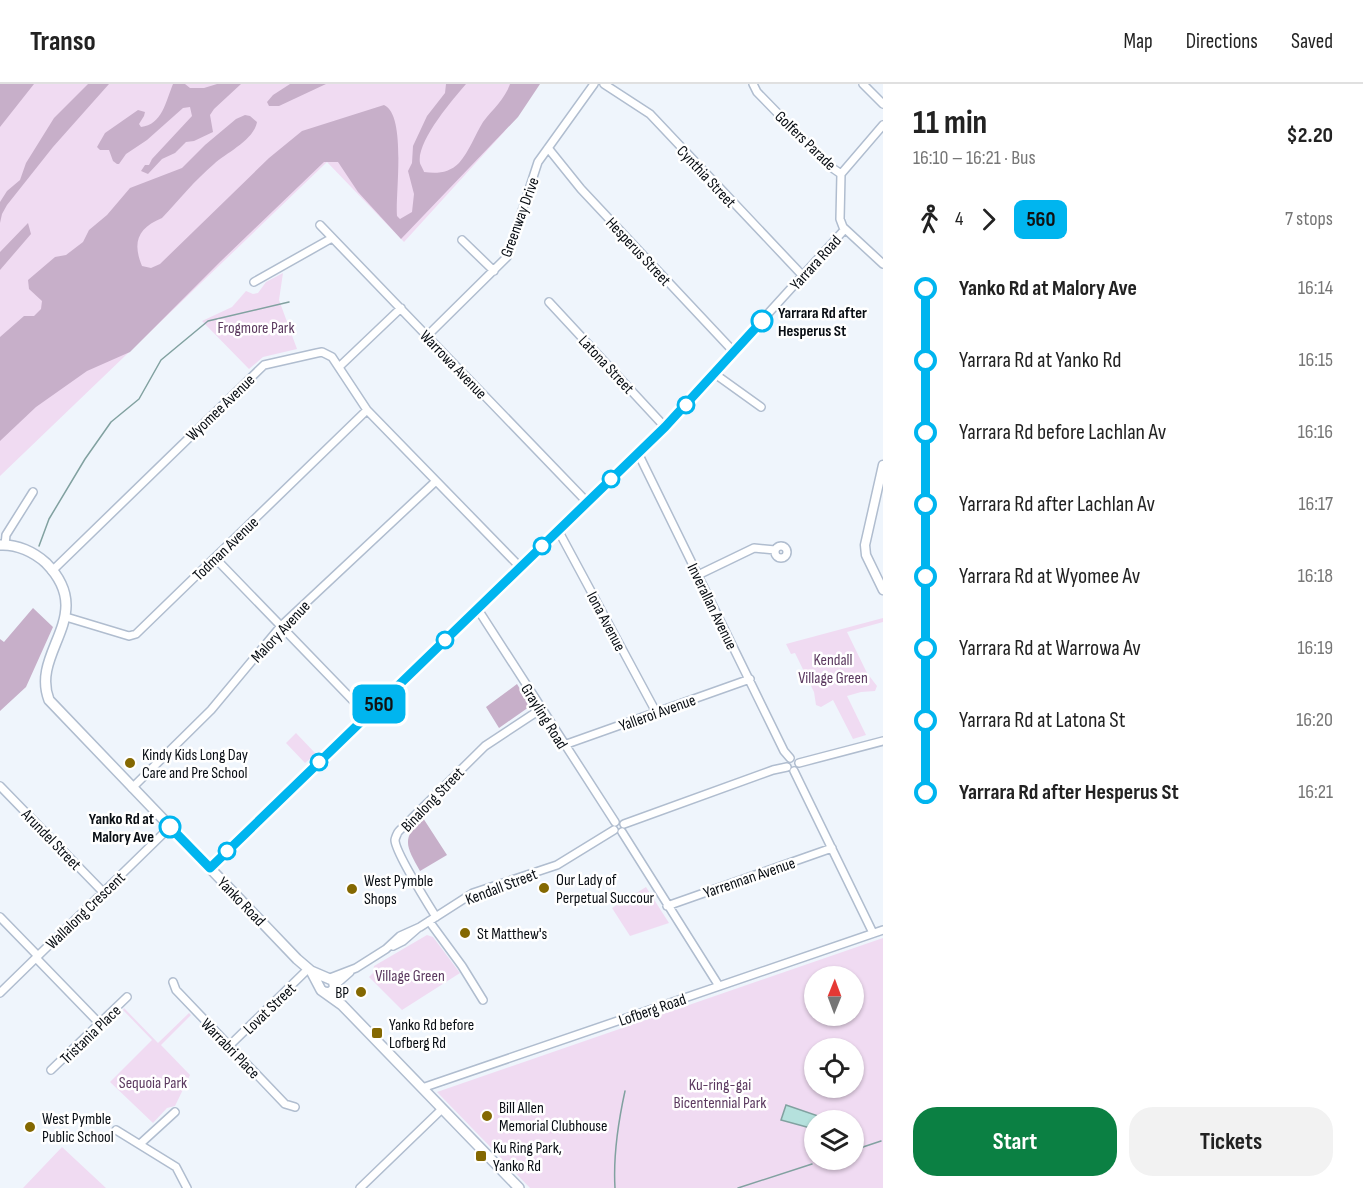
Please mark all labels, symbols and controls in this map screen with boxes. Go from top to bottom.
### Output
text: Transo [30,25,96,58]
text: Map [1123,29,1153,54]
text: Directions [1186,29,1258,54]
text: Saved [1291,29,1333,54]
text: 11 min [913,103,987,143]
street label: Golfers Parade [771,107,839,175]
text: $2.20 [1287,122,1333,149]
street label: Cynthia Street [672,142,740,212]
text: 16:10 – 16:21 · Bus [913,146,1036,170]
street label: Greenway Drive [497,175,544,260]
icon: walk [913,203,946,236]
icon: forward [972,203,1005,236]
text: 4 [955,207,963,231]
text: 560 [1026,207,1055,232]
text: 7 stops [1285,207,1333,231]
street label: Hesperus Street [601,214,674,290]
street label: Yarrara Road [787,232,846,294]
text: Yanko Rd at Malory Ave [959,275,1137,302]
text: 16:14 [1298,276,1333,300]
place label: Yarrara Rd after Hesperus St [778,304,867,341]
marker: Yarrara Rd after Hesperus St [751,310,773,332]
park label: Frogmore Park [218,319,295,338]
street label: Warrowa Avenue [415,327,490,403]
street label: Latona Street [574,332,638,398]
text: Yarrara Rd at Yanko Rd [959,347,1122,374]
text: 16:15 [1298,348,1333,372]
street label: Wyomee Avenue [183,371,259,445]
unlabelled marker [677,396,695,414]
text: Yarrara Rd before Lachlan Av [959,419,1166,446]
text: 16:16 [1298,420,1333,444]
unlabelled marker [602,470,620,488]
text: Yarrara Rd after Lachlan Av [959,491,1155,518]
text: 16:17 [1299,492,1333,516]
street label: Todman Avenue [189,513,263,585]
unlabelled marker [533,537,551,555]
street label: Inverallan Avenue [683,560,741,653]
text: Yarrara Rd at Wyomee Av [959,563,1140,590]
text: 16:18 [1298,564,1333,588]
street label: Iona Avenue [582,589,629,655]
street label: Malory Avenue [248,597,315,667]
unlabelled marker [436,631,454,649]
text: Yarrara Rd at Warrowa Av [959,635,1141,662]
text: 16:19 [1298,636,1333,660]
park label: Kendall Village Green [798,651,868,688]
street label: Grayling Road [516,681,571,753]
line badge: 560 [344,684,413,724]
street label: Yalleroi Avenue [617,691,698,736]
text: 560 [364,692,394,717]
text: Yarrara Rd at Latona St [959,707,1125,734]
text: 16:20 [1296,708,1333,732]
place label: Kindy Kids Long Day Care and Pre School [142,746,248,783]
unlabelled marker [310,753,328,771]
marker: Kindy Kids Long Day Care and Pre School [123,756,137,770]
street label: Binalong Street [398,764,469,836]
text: Yarrara Rd after Hesperus St [959,779,1179,806]
text: 16:21 [1298,780,1333,804]
street label: Arundel Street [16,805,85,875]
place label: Yanko Rd at Malory Ave [89,810,154,847]
marker: Yanko Rd at Malory Ave [159,816,181,838]
unlabelled marker [218,842,236,860]
street label: Yarrennan Avenue [701,854,798,903]
street label: Kendall Street [463,865,540,910]
street label: Wallalong Crescent [43,869,130,954]
place label: Our Lady of Perpetual Succour [556,871,655,908]
place label: West Pymble Shops [364,872,433,909]
street label: Yanko Road [213,874,269,930]
marker: Our Lady of Perpetual Succour [537,881,551,895]
marker: West Pymble Shops [345,882,359,896]
place label: St Matthew's [477,925,547,944]
marker: St Matthew's [458,926,472,940]
north arrow [804,966,864,1026]
map controls [804,966,864,1170]
park label: Village Green [375,967,445,986]
street label: Lovat Street [240,979,300,1039]
place label: BP [335,984,349,1003]
marker: BP [354,985,368,999]
street label: Lofberg Road [616,990,689,1031]
street label: Tristania Place [57,1002,125,1069]
street label: Warrabri Place [196,1015,263,1083]
place label: Yanko Rd before Lofberg Rd [389,1016,474,1053]
marker: Yanko Rd before Lofberg Rd [370,1026,384,1040]
button: locate [804,1038,864,1098]
park label: Sequoia Park [119,1074,187,1093]
park label: Ku-ring-gai Bicentennial Park [674,1076,766,1113]
place label: Bill Allen Memorial Clubhouse [499,1099,608,1136]
button: Start [913,1107,1117,1176]
button: Tickets [1129,1107,1333,1176]
marker: Bill Allen Memorial Clubhouse [480,1109,494,1123]
place label: West Pymble Public School [42,1110,114,1147]
button: layers [804,1110,864,1170]
marker: West Pymble Public School [23,1120,37,1134]
place label: Ku Ring Park, Yanko Rd [493,1139,562,1176]
marker: Ku Ring Park, Yanko Rd [474,1149,488,1163]

